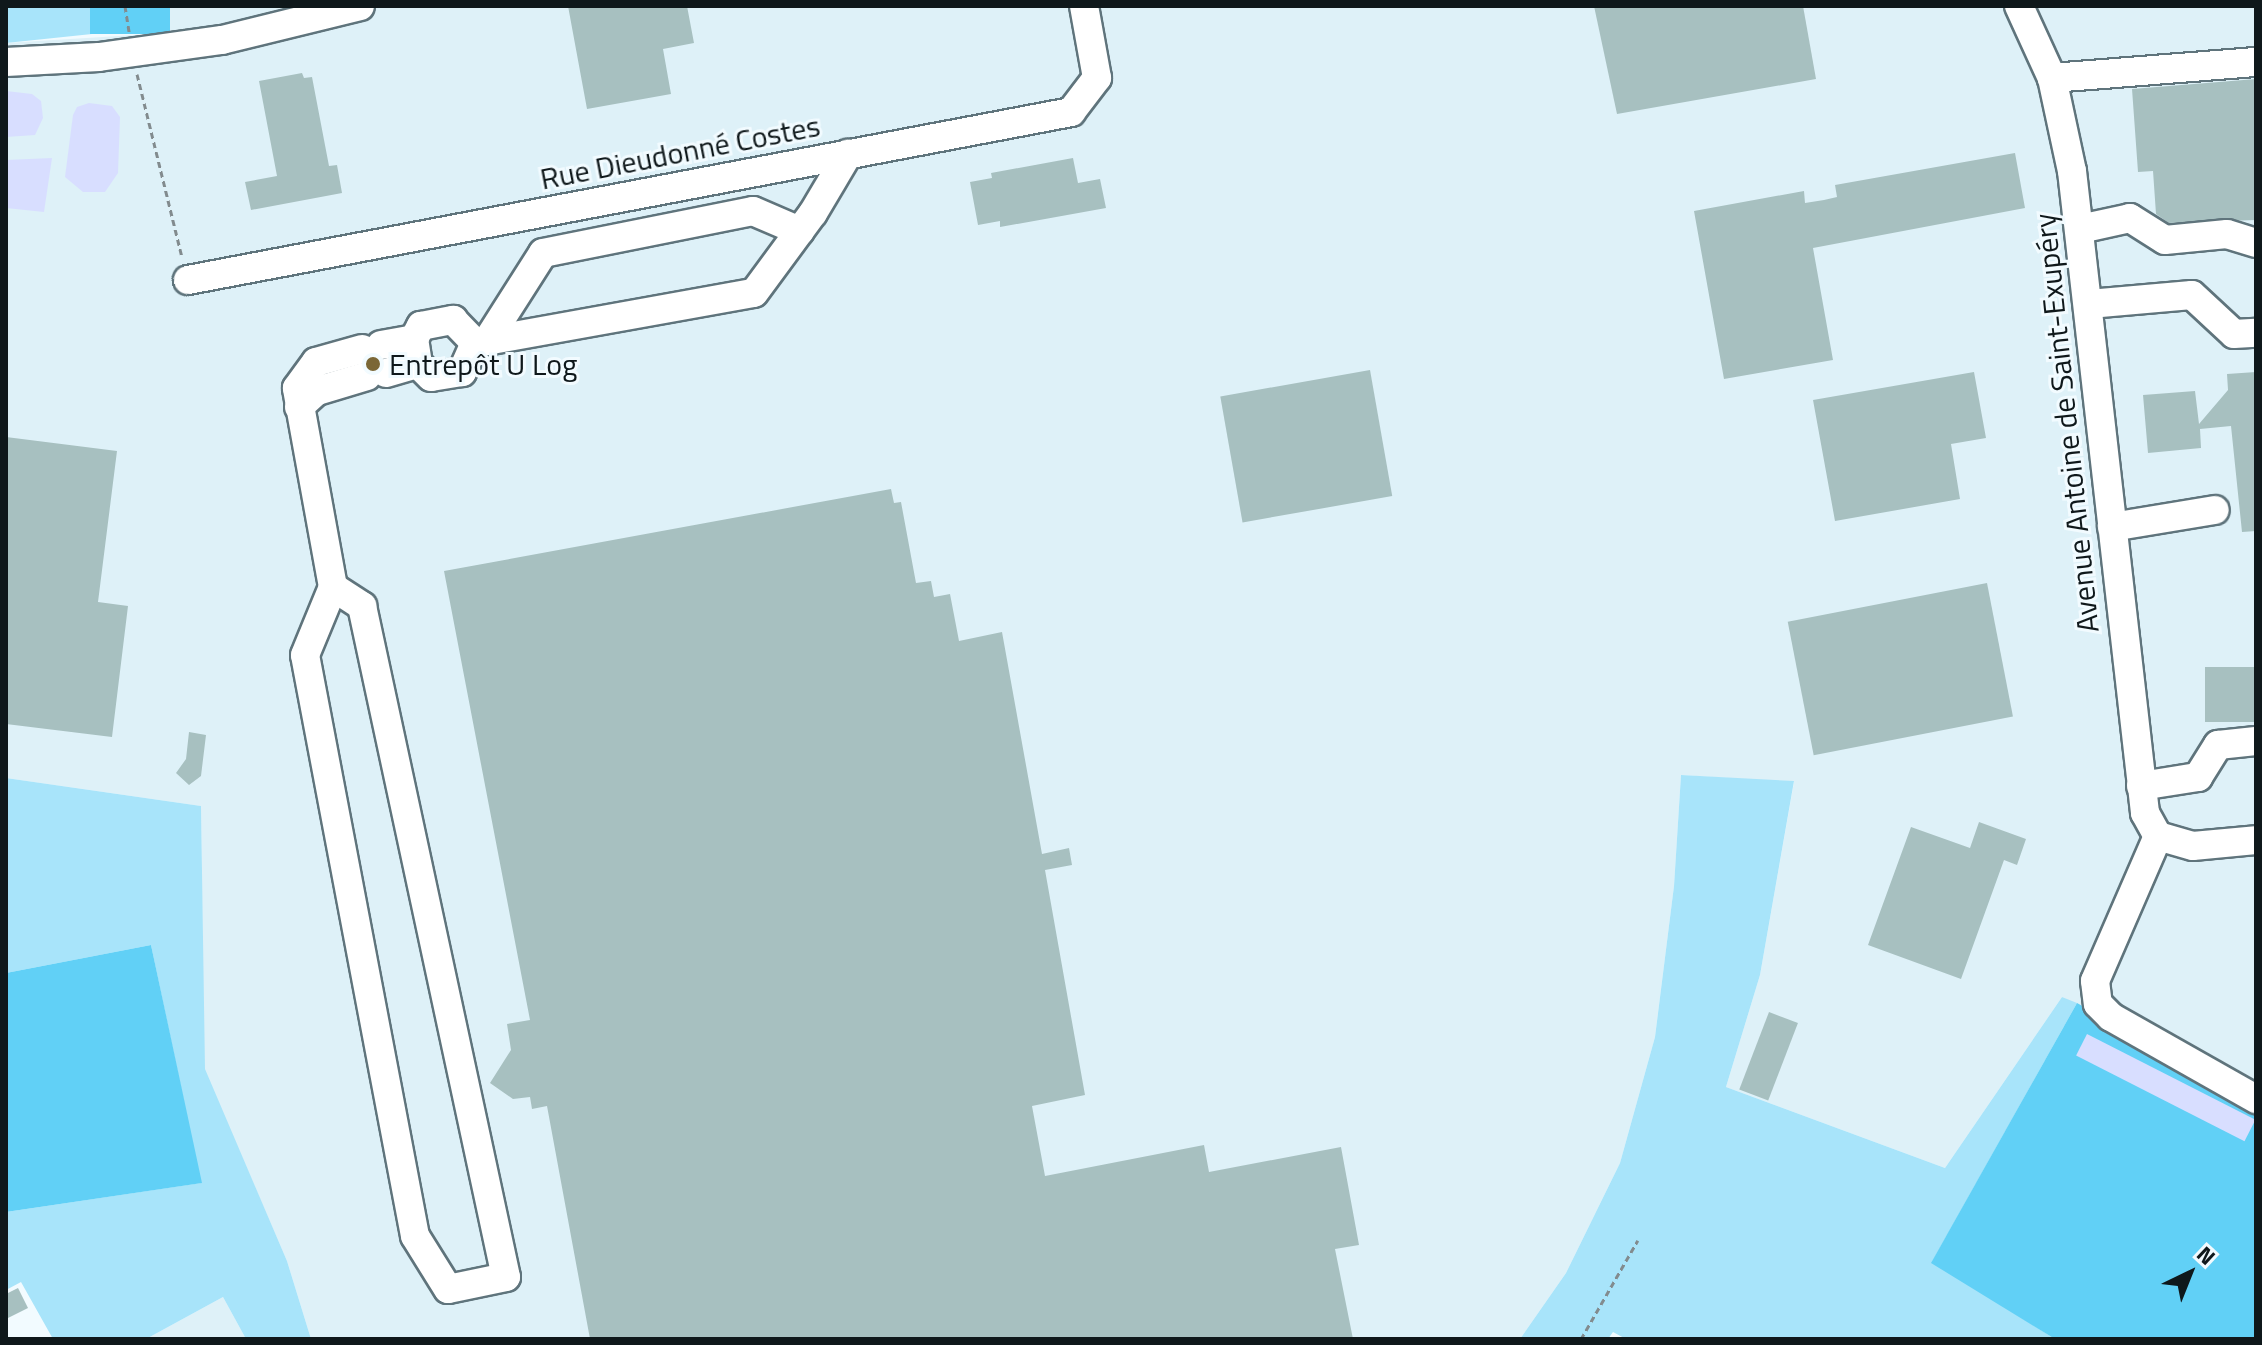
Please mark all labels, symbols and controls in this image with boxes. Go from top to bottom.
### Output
street label: Rue Dieudonné Costes [537,107,823,197]
street label: Avenue Antoine de Saint-Exupéry [2026,212,2106,634]
place label: Entrepôt U Log [389,346,577,382]
marker: Entrepôt U Log [364,355,382,373]
north arrow [2150,1233,2230,1313]
text: N [2189,1238,2224,1273]

